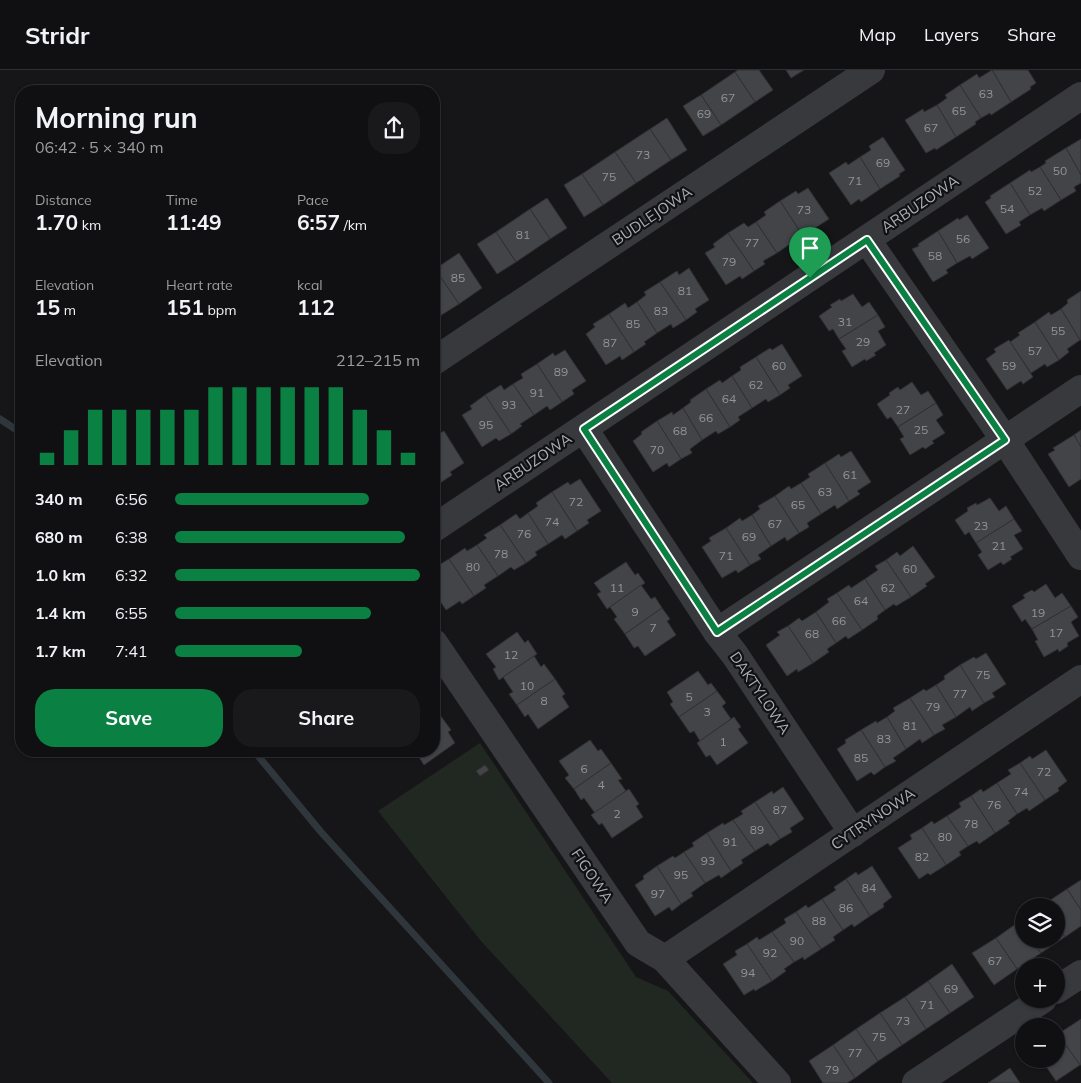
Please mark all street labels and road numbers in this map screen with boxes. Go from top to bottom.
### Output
street label: ARBUZOWA [877,171,962,236]
street label: BUDLEJOWA [608,182,695,249]
street label: ARBUZOWA [490,429,575,494]
street label: DAKTYLOWA [726,648,795,738]
street label: CYTRYNOWA [827,783,918,854]
street label: FIGOWA [567,845,617,907]

